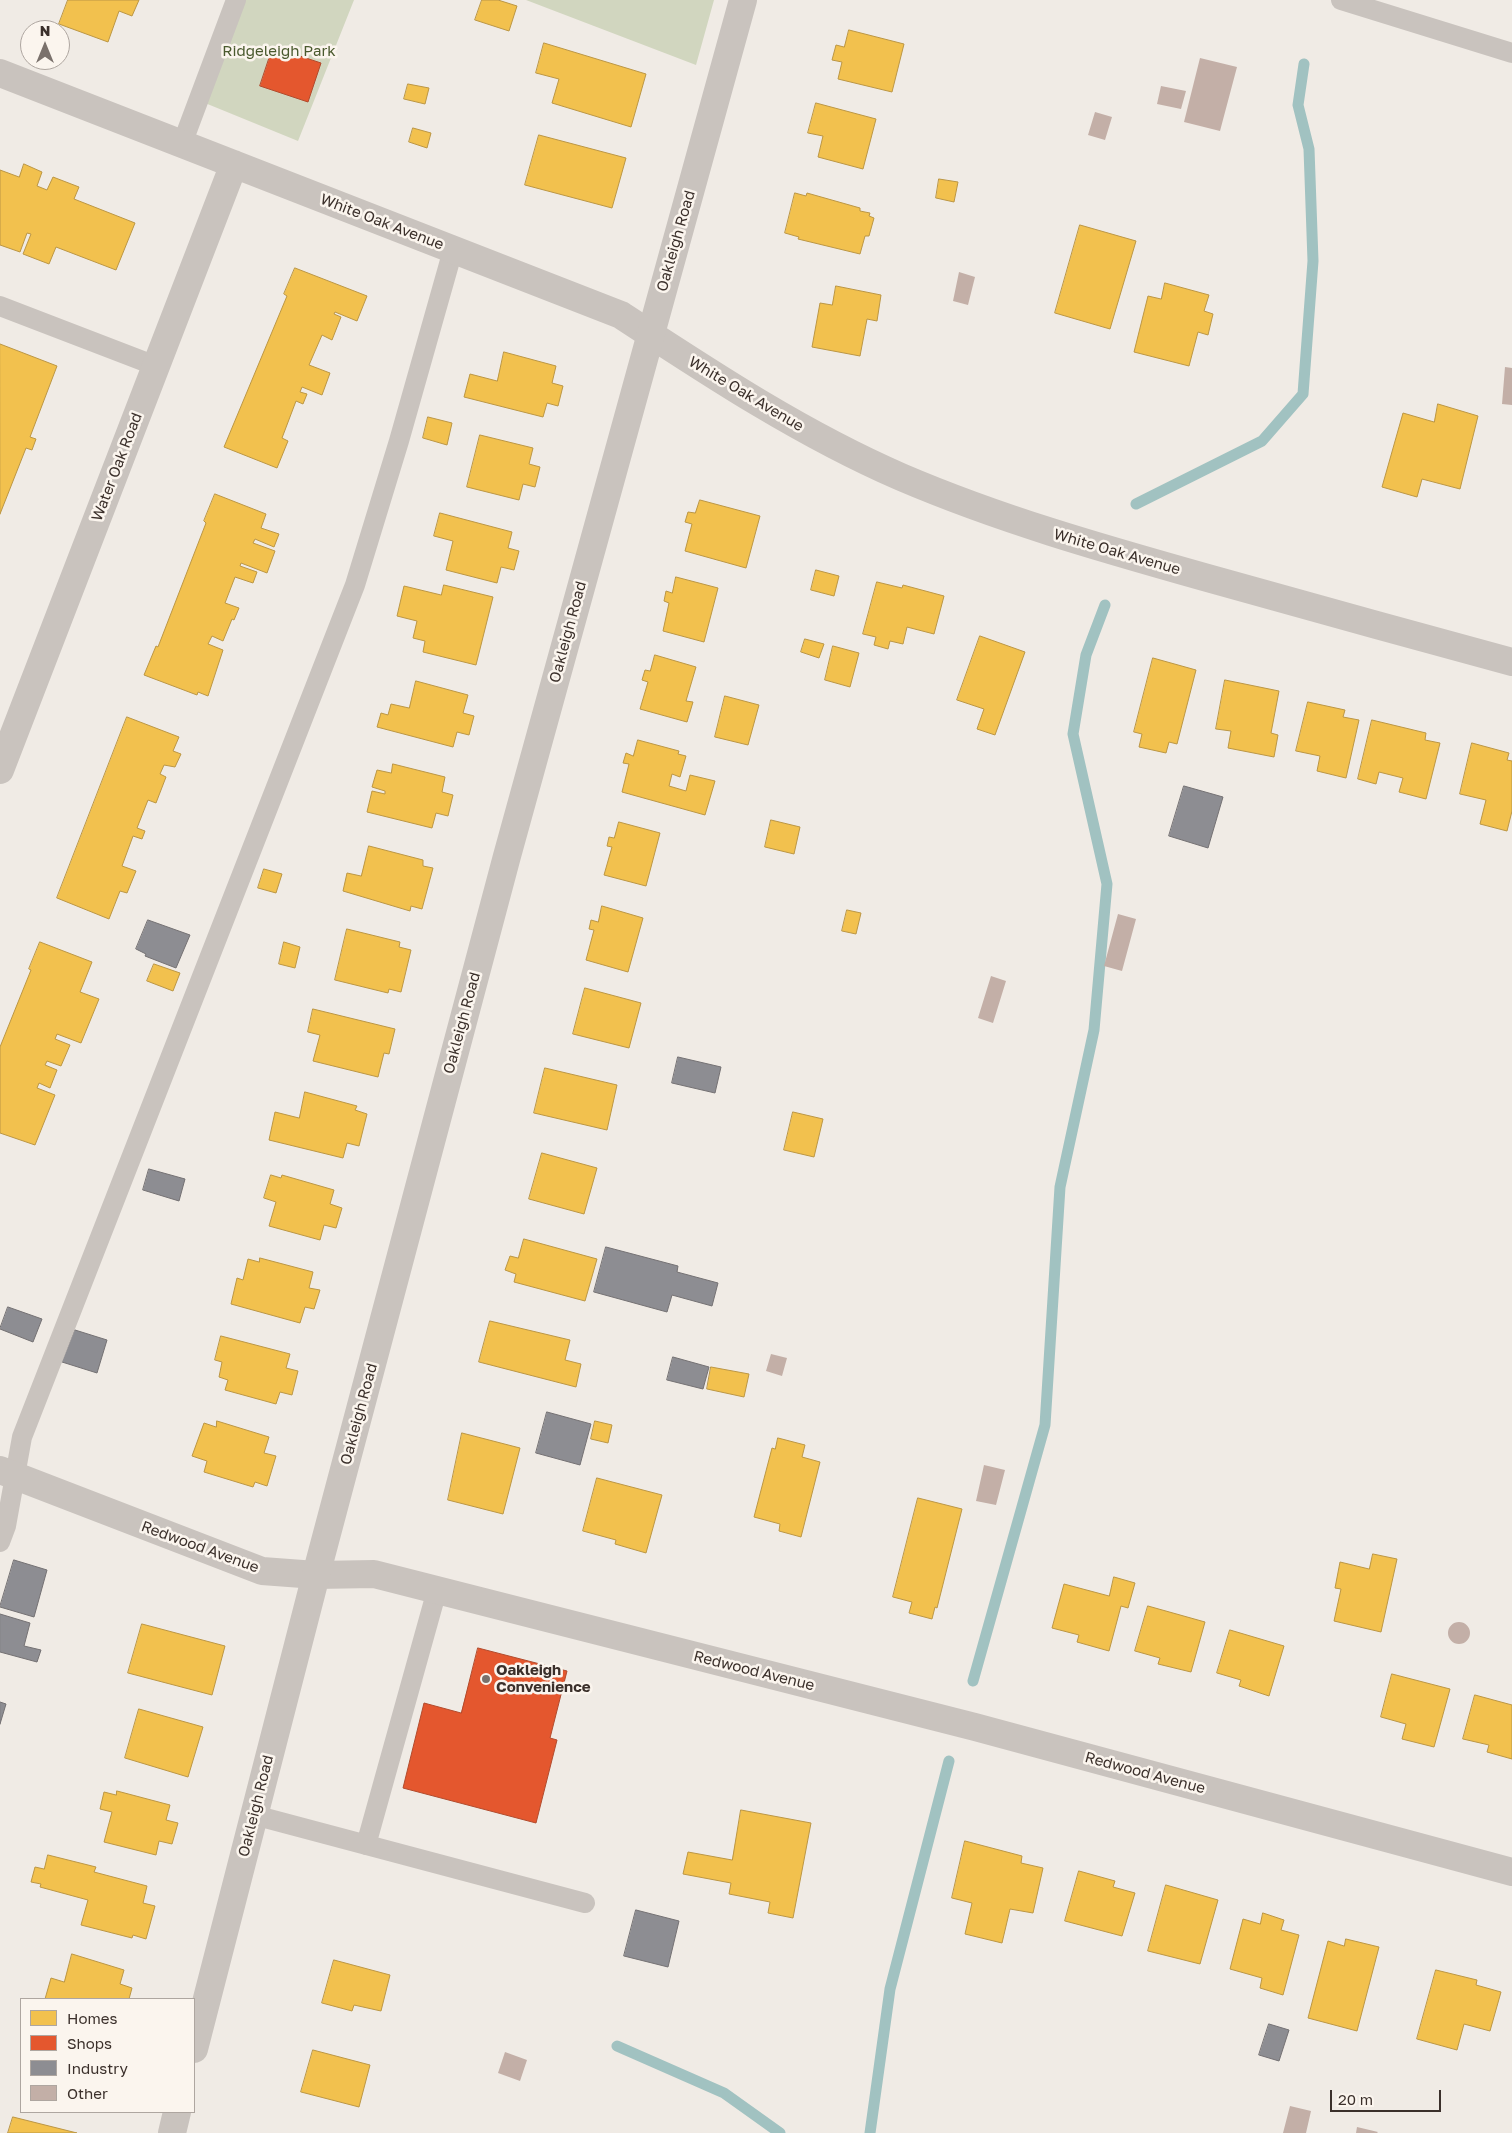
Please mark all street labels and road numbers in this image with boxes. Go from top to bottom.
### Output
street label: Oakleigh Road [653,188,699,294]
street label: White Oak Avenue [318,190,446,254]
street label: White Oak Avenue [685,353,807,435]
street label: Water Oak Road [88,410,146,524]
street label: White Oak Avenue [1052,525,1182,579]
street label: Oakleigh Road [546,579,590,685]
street label: Oakleigh Road [440,970,484,1076]
street label: Oakleigh Road [337,1361,381,1467]
street label: Redwood Avenue [139,1517,261,1577]
street label: Redwood Avenue [692,1647,816,1695]
street label: Redwood Avenue [1083,1748,1207,1798]
street label: Oakleigh Road [235,1753,277,1859]

